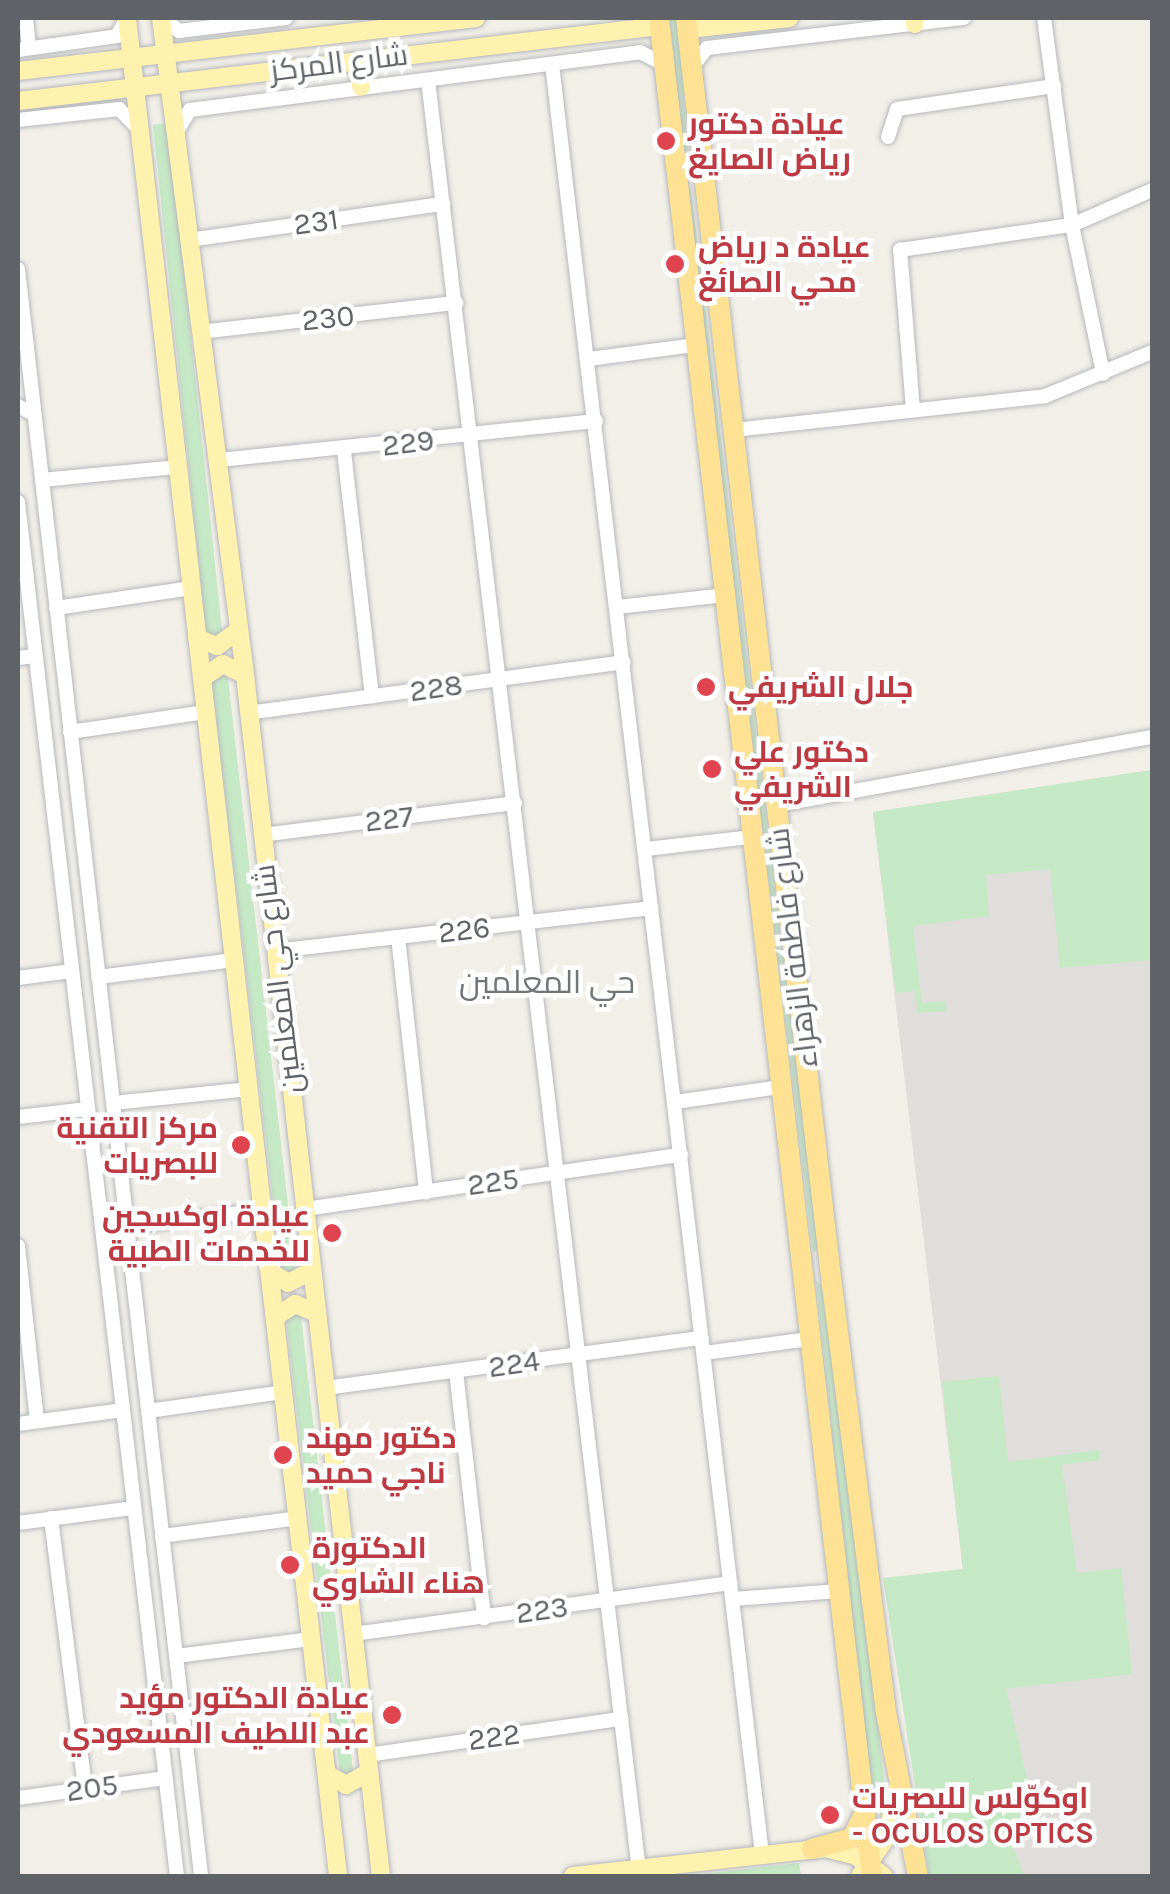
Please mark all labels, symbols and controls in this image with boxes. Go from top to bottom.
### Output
street label: شارع المركز [268,37,410,89]
place label: عيادة دكتور رياض الصايغ [688,106,851,176]
marker: عيادة دكتور رياض الصايغ [653,128,679,154]
street label: 231 [291,201,341,243]
place label: عيادة د رياض محي الصائغ [698,229,871,300]
marker: عيادة د رياض محي الصائغ [662,251,688,277]
street label: 230 [300,297,356,339]
street label: 229 [380,422,436,464]
street label: 228 [407,666,465,710]
place label: جلال الشريفي [728,669,913,705]
marker: جلال الشريفي [693,674,719,700]
place label: دكتور علي الشريفي [734,734,869,804]
marker: دكتور علي الشريفي [699,756,725,782]
street label: 227 [363,798,415,840]
street label: شارع فاطمة الزهراء [760,826,826,1070]
street label: شارع حي المعلمين [246,862,310,1096]
street label: 226 [436,909,492,951]
district label: حي المعلمين [459,964,635,1002]
place label: مركز التقنية للبصريات [56,1110,218,1180]
marker: مركز التقنية للبصريات [228,1132,254,1158]
street label: 225 [465,1161,521,1203]
place label: عيادة اوكسجين للخدمات الطبية [102,1198,310,1268]
marker: عيادة اوكسجين للخدمات الطبية [319,1220,345,1246]
street label: 224 [486,1343,542,1385]
place label: دكتور مهند ناجي حميد [306,1420,456,1490]
marker: دكتور مهند ناجي حميد [270,1442,296,1468]
place label: الدكتورة هناء الشاوي [312,1530,485,1600]
marker: الدكتورة هناء الشاوي [277,1552,303,1578]
street label: 223 [514,1589,570,1631]
place label: عيادة الدكتور مؤيد عبد اللطيف المسعودي [62,1680,370,1750]
marker: عيادة الدكتور مؤيد عبد اللطيف المسعودي [379,1702,405,1728]
street label: 222 [466,1716,522,1758]
street label: 205 [64,1767,120,1809]
place label: اوكوّلس للبصريات - OCULOS OPTICS [852,1780,1094,1850]
marker: اوكوّلس للبصريات - OCULOS OPTICS [817,1802,843,1828]

